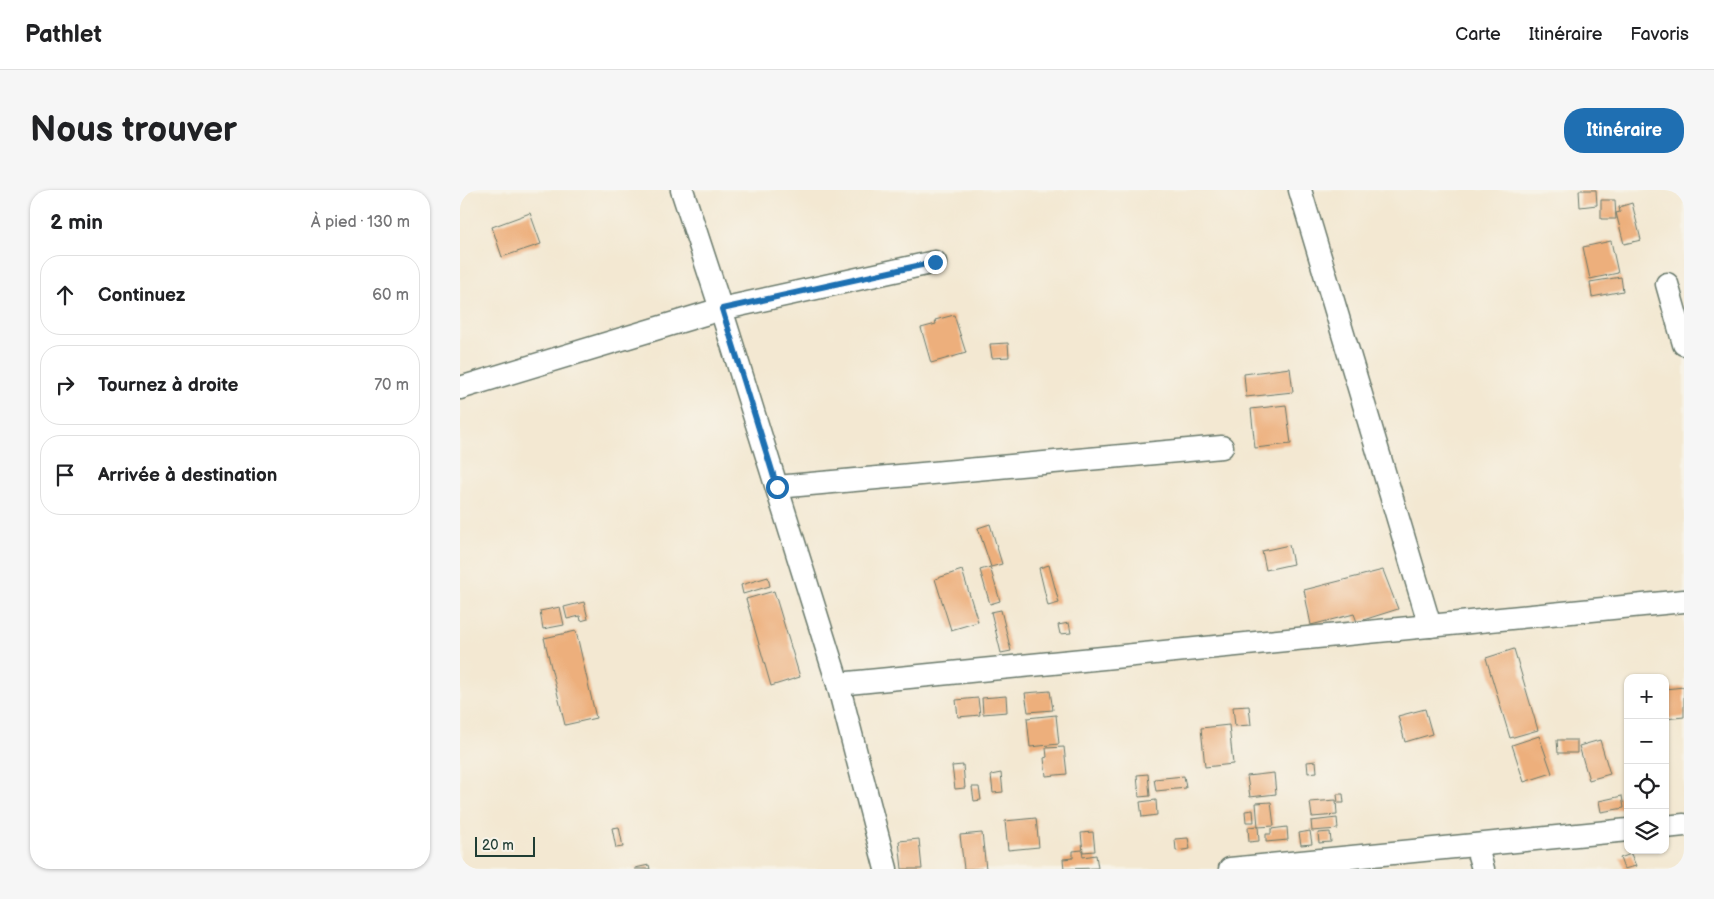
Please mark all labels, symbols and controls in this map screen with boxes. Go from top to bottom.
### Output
text: Pathlet [25,20,102,49]
text: Carte [1455,24,1501,45]
text: Itinéraire [1529,24,1602,45]
text: Favoris [1630,24,1689,45]
button: Itinéraire [1564,108,1684,153]
text: Nous trouver [30,109,237,152]
text: 2 min [50,210,103,235]
text: À pied · 130 m [311,213,410,232]
route end [924,251,947,274]
icon: ahead [51,281,79,309]
text: Continuez [98,284,185,307]
text: 60 m [372,286,409,305]
icon: right [51,371,79,399]
text: Tournez à droite [98,374,239,397]
text: 70 m [374,376,409,395]
icon: arrive [51,461,79,489]
text: Arrivée à destination [98,464,277,487]
route start [766,476,789,499]
map controls [1624,674,1669,854]
button: + [1624,674,1669,719]
button: − [1624,719,1669,764]
button: locate [1624,764,1669,809]
button: layers [1624,809,1669,854]
scale bar [475,834,535,857]
text: 20 m [482,837,514,854]

